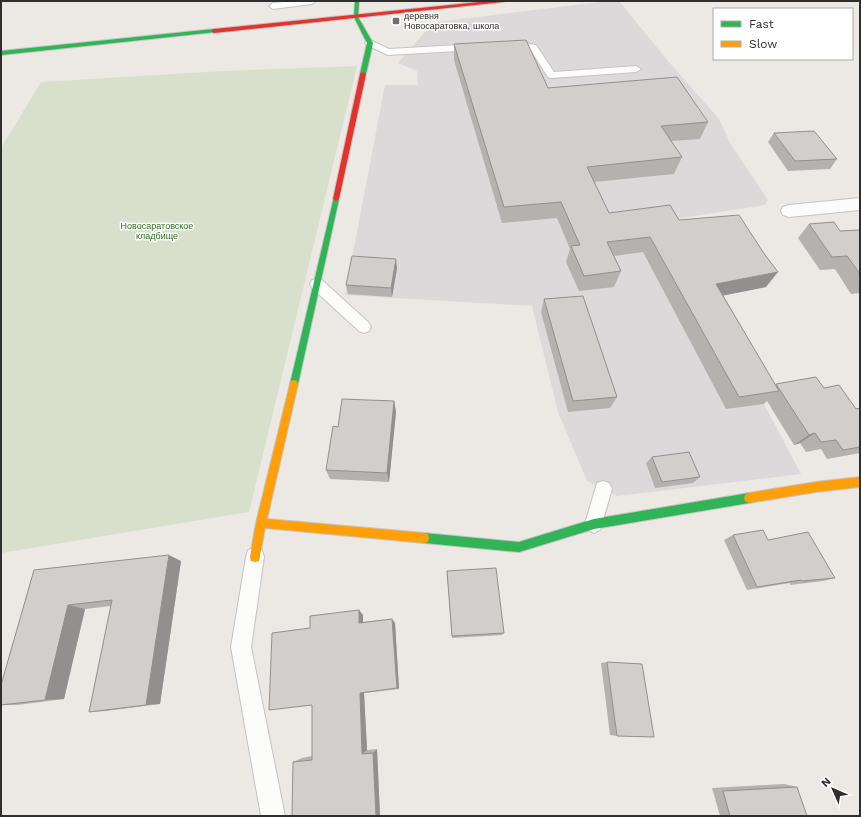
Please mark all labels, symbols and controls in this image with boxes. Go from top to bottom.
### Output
legend [713,8,853,60]
place label: деревня Новосаратовка, школа [404,11,499,31]
marker: деревня Новосаратовка, школа [391,16,401,26]
text: Fast [749,17,774,31]
text: Slow [749,37,777,51]
park label: Новосаратовское кладбище [121,221,193,241]
north arrow [813,769,853,809]
text: N [819,775,834,790]

